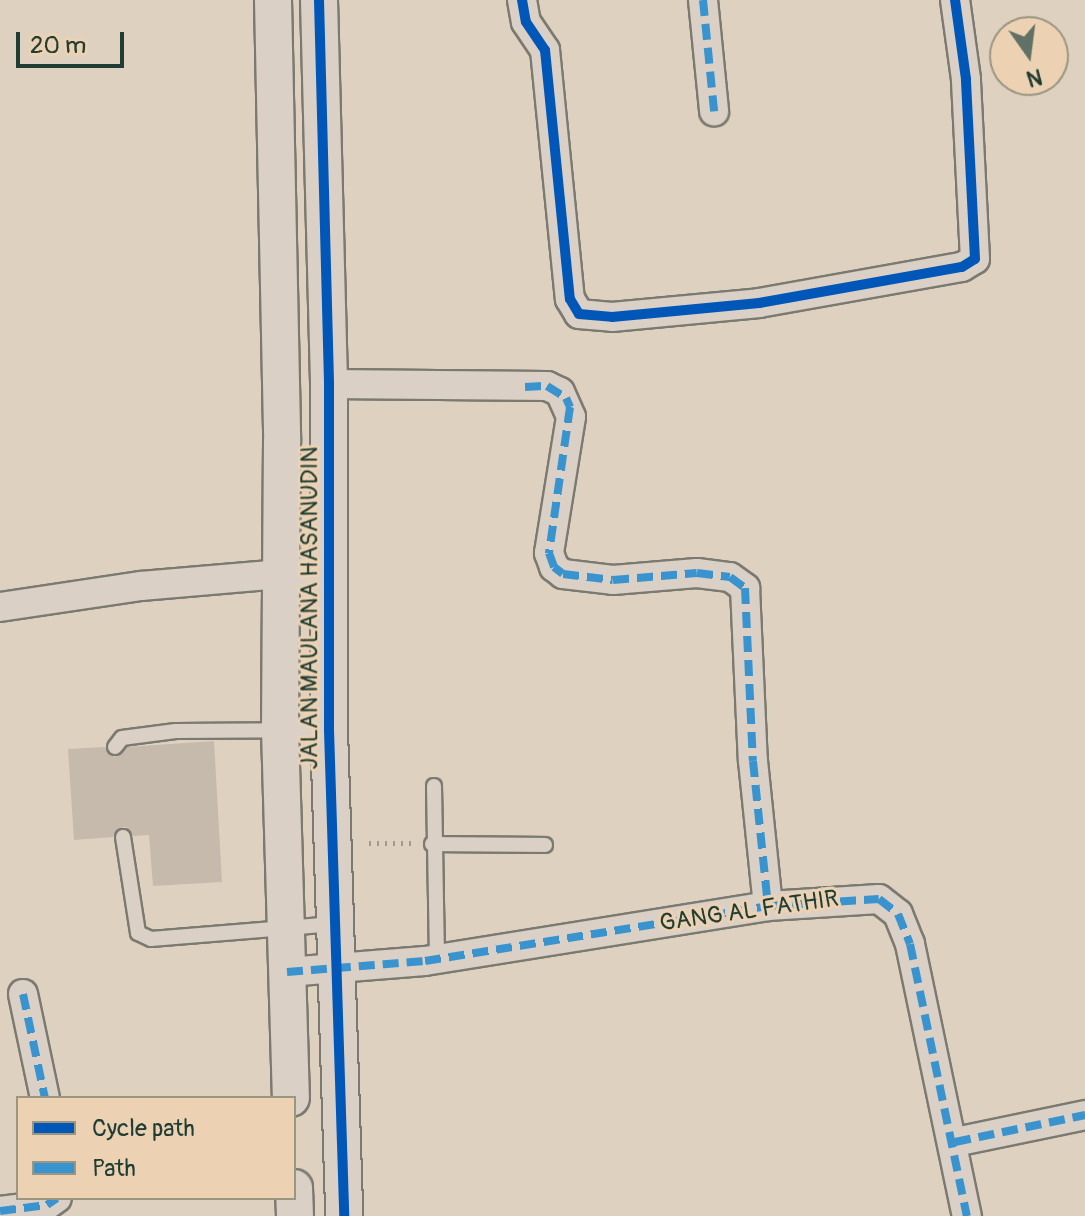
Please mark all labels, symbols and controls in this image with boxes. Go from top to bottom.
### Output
scale bar [20,16,128,66]
north arrow [989,16,1069,96]
text: 20 m [30,31,86,60]
text: N [1024,62,1045,93]
street label: JALAN MAULANA HASANUDIN [296,447,324,769]
street label: GANG AL FATHIR [658,884,840,938]
legend [16,1096,296,1200]
text: Cycle path [92,1114,195,1143]
text: Path [92,1154,136,1183]

